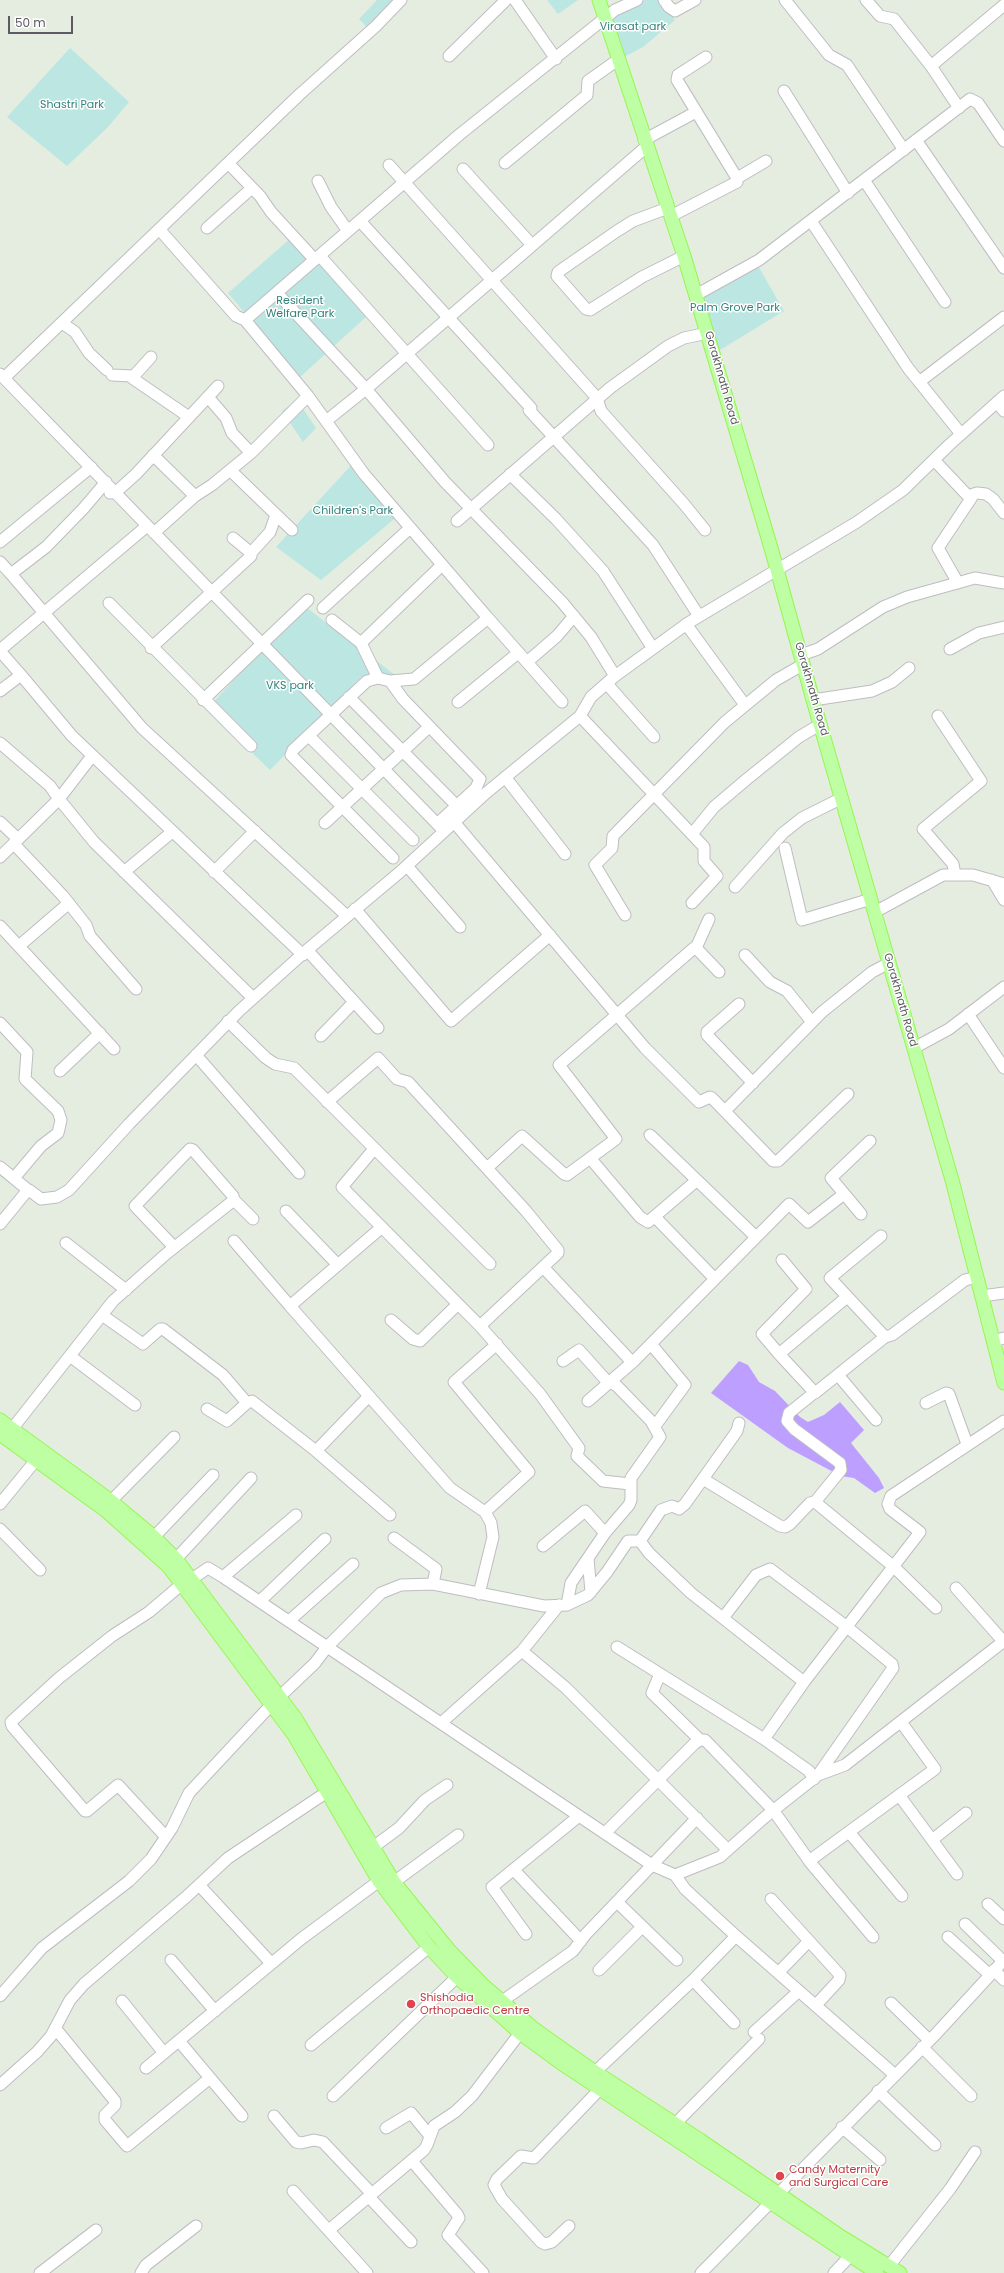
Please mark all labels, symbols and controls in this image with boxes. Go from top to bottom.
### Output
scale bar [10,8,75,34]
text: 50 m [15,14,46,31]
park label: Virasat park [600,20,666,34]
park label: Shastri Park [40,98,104,112]
park label: Resident Welfare Park [266,294,334,320]
park label: Palm Grove Park [690,301,780,315]
street label: Gorakhnath Road [701,330,741,426]
park label: Children's Park [313,504,393,518]
street label: Gorakhnath Road [791,641,831,737]
park label: VKS park [266,679,314,693]
street label: Gorakhnath Road [880,952,920,1048]
place label: Shishodia Orthopaedic Centre [420,1991,530,2017]
marker: Shishodia Orthopaedic Centre [405,1998,417,2010]
place label: Candy Maternity and Surgical Care [789,2163,888,2189]
marker: Candy Maternity and Surgical Care [774,2170,786,2182]

